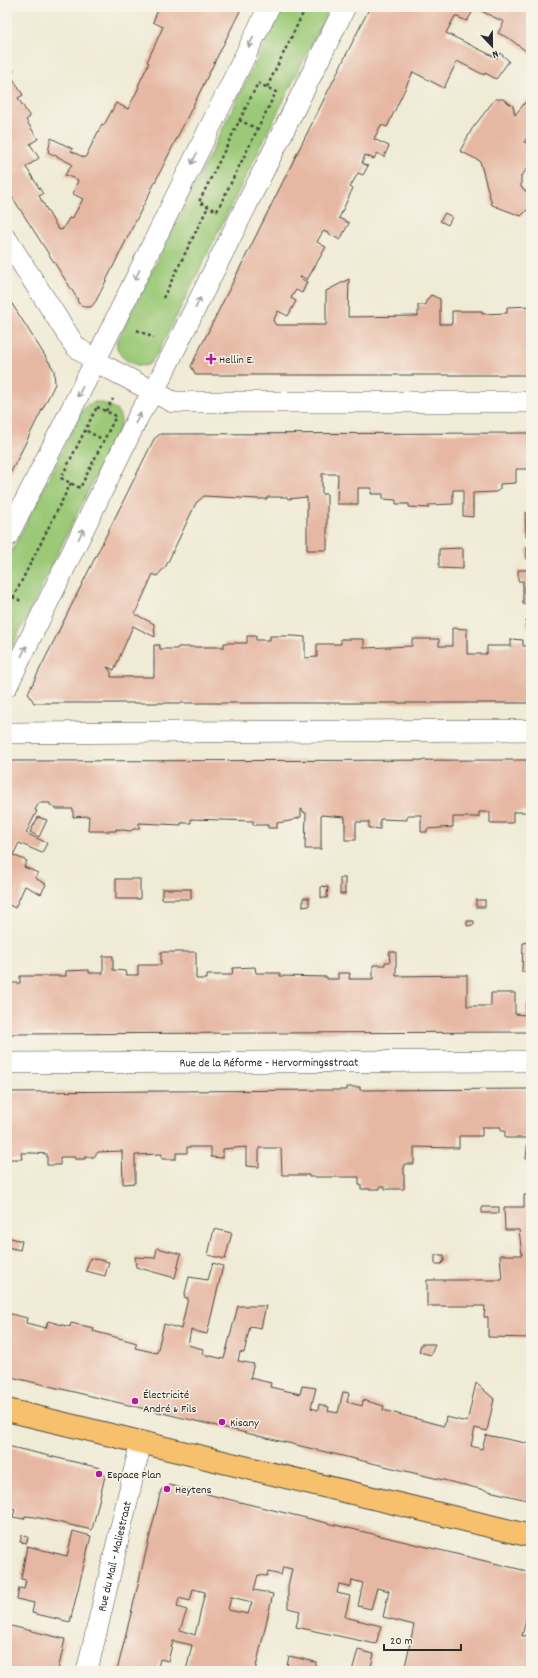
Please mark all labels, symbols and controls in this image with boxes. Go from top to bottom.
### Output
north arrow [472,26,512,66]
one-way arrow [247,36,254,48]
text: N [489,45,501,62]
one-way arrow [190,152,197,164]
one-way arrow [133,269,140,281]
one-way arrow [195,297,202,309]
place label: Hellin E. [219,352,254,369]
marker: Hellin E. [206,354,216,364]
one-way arrow [76,386,83,398]
one-way arrow [135,412,142,424]
one-way arrow [78,529,85,541]
one-way arrow [21,646,28,658]
street label: Rue de la Réforme - Hervormingsstraat [180,1055,359,1072]
place label: Électricité André & Fils [143,1387,197,1418]
marker: Électricité André & Fils [130,1396,140,1406]
place label: Kisany [230,1415,260,1432]
marker: Kisany [217,1417,227,1427]
place label: Espace Plan [107,1467,161,1484]
marker: Espace Plan [94,1469,104,1479]
place label: Heytens [175,1482,212,1499]
marker: Heytens [162,1484,172,1494]
street label: Rue du Mail - Maliestraat [94,1499,137,1613]
scale bar [384,1626,461,1652]
text: 20 m [390,1633,413,1650]

